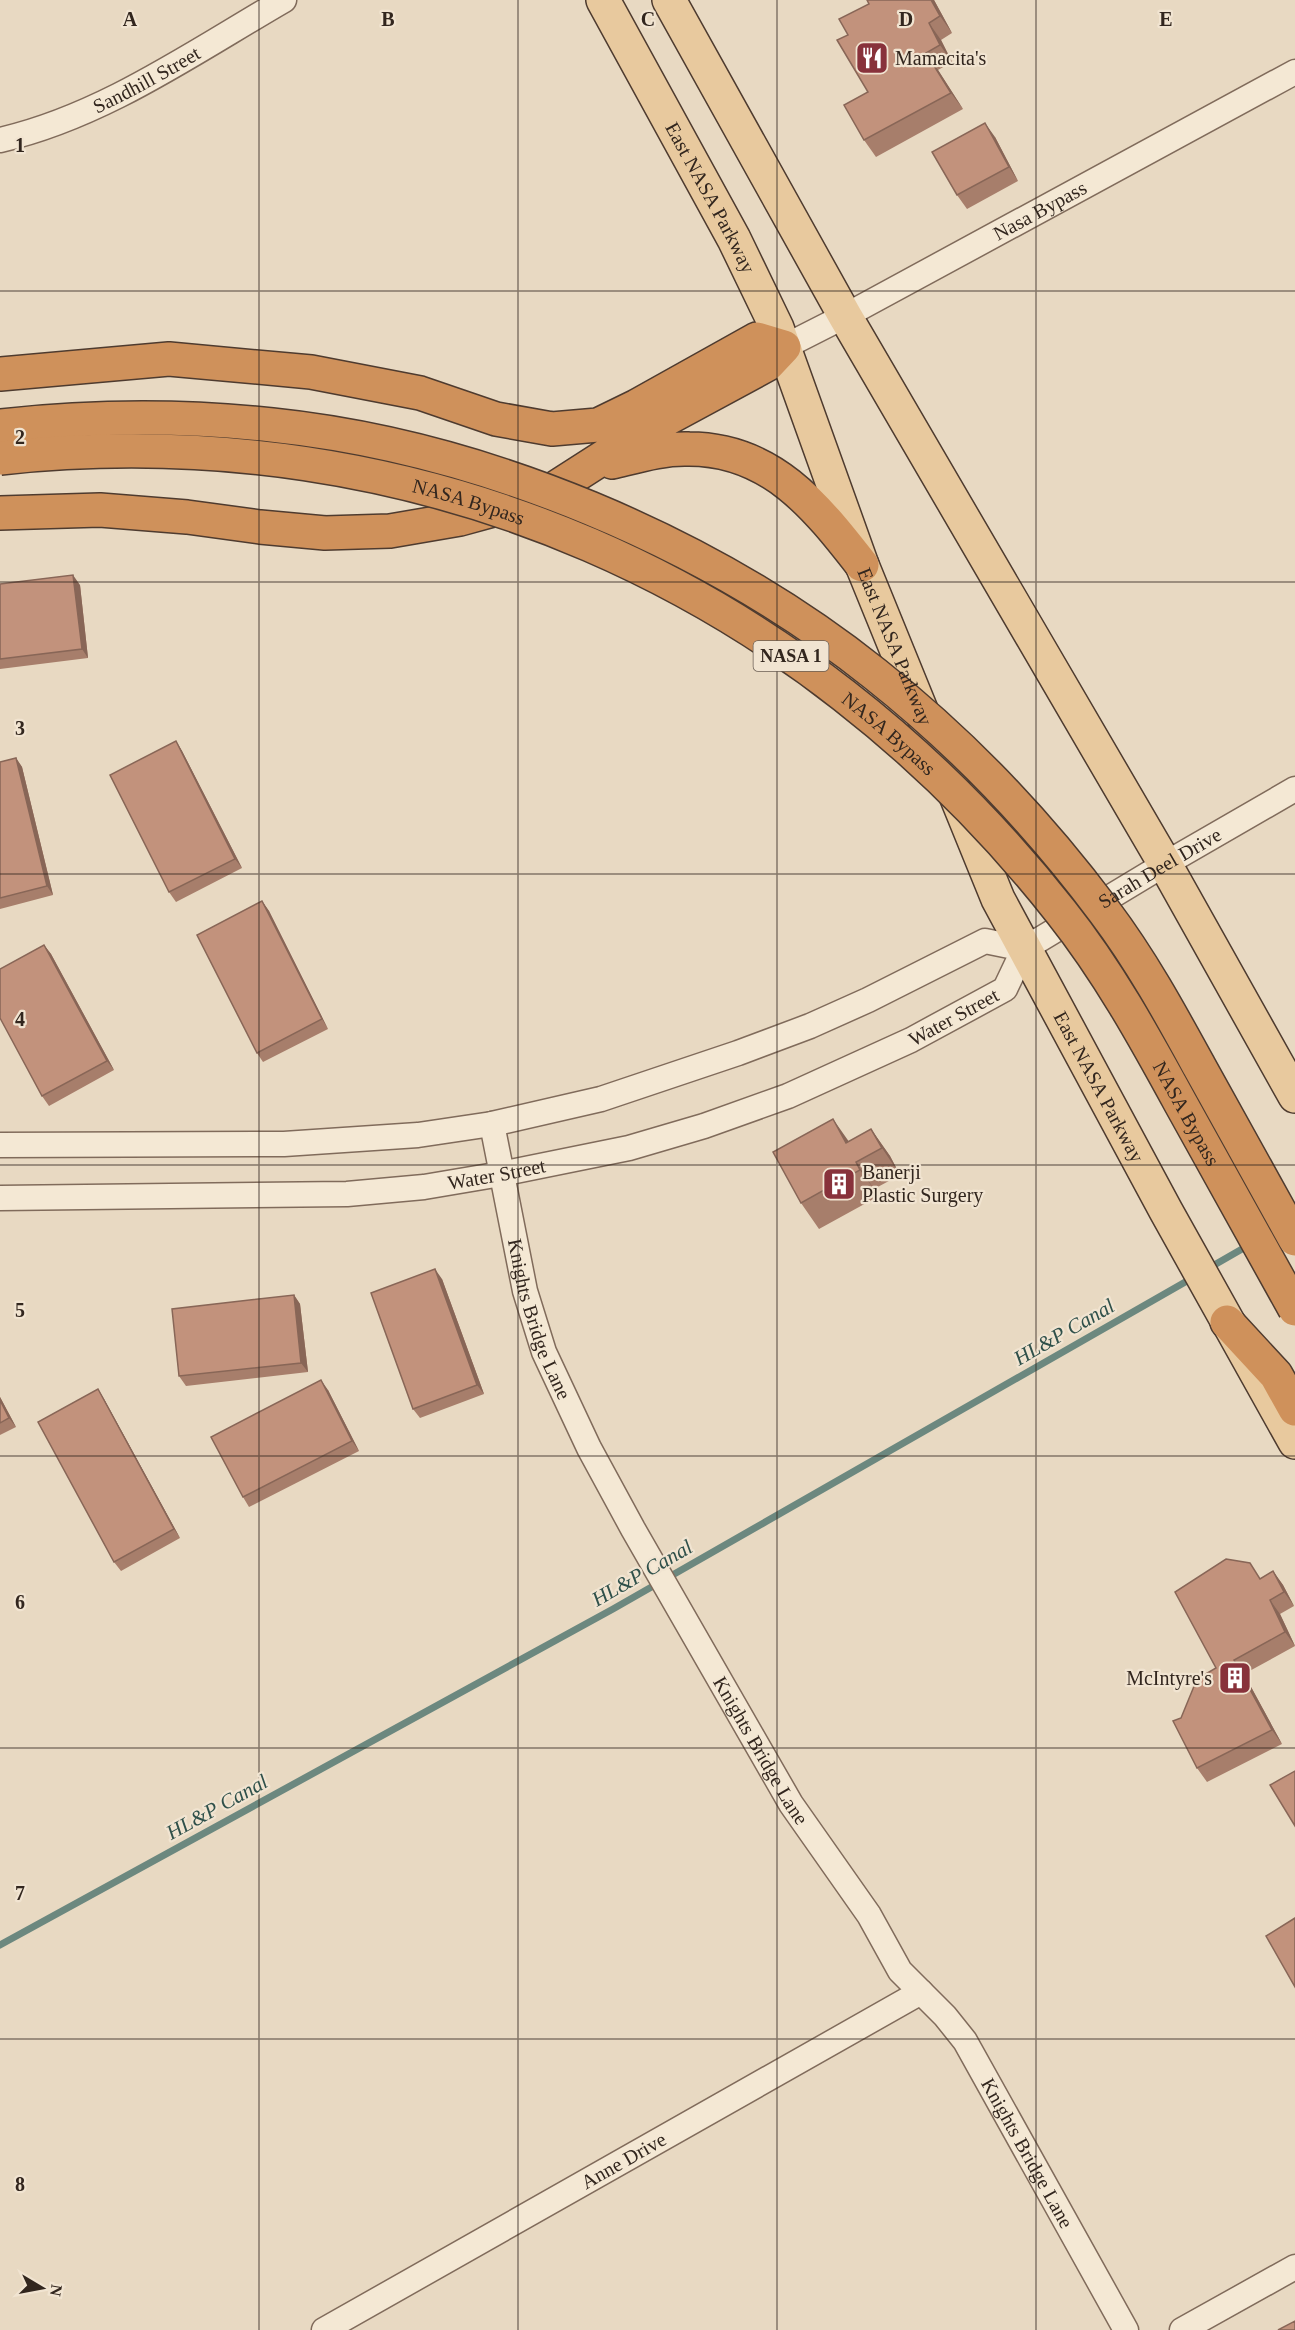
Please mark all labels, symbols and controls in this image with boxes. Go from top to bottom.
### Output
text: A [123,8,138,30]
text: B [381,8,395,30]
text: C [641,8,655,30]
text: D [899,8,913,30]
text: E [1159,8,1173,30]
restaurant icon: Mamacita's [854,40,890,76]
street label: Sandhill Street [89,41,204,117]
place label: Mamacita's [895,47,987,69]
street label: East NASA Parkway [661,118,760,277]
text: 1 [15,134,25,156]
street label: Nasa Bypass [989,176,1090,245]
text: 2 [15,426,25,448]
street label: NASA Bypass [410,474,528,529]
street label: East NASA Parkway [853,564,937,729]
road number: NASA 1 [754,641,828,671]
street label: NASA Bypass [838,687,940,780]
text: 3 [15,717,25,739]
street label: Sarah Deel Drive [1094,823,1225,913]
street label: Water Street [905,983,1003,1050]
text: 4 [15,1008,25,1030]
street label: East NASA Parkway [1050,1008,1149,1166]
street label: NASA Bypass [1149,1057,1224,1170]
street label: Water Street [446,1154,548,1194]
place label: Banerji Plastic Surgery [862,1161,983,1207]
building icon: Banerji Plastic Surgery [821,1166,857,1202]
street label: Knights Bridge Lane [504,1237,576,1403]
water label: HL&P Canal [1009,1293,1119,1371]
text: 5 [15,1299,25,1321]
water label: HL&P Canal [587,1534,697,1612]
text: 6 [15,1591,25,1613]
building icon: McIntyre's [1217,1660,1253,1696]
place label: McIntyre's [1126,1667,1212,1690]
street label: Knights Bridge Lane [709,1672,813,1829]
water label: HL&P Canal [161,1769,272,1845]
text: 7 [15,1882,25,1904]
street label: Knights Bridge Lane [977,2074,1078,2232]
street label: Anne Drive [577,2128,670,2193]
text: 8 [15,2173,25,2195]
north arrow [12,2258,72,2318]
text: N [47,2283,66,2298]

